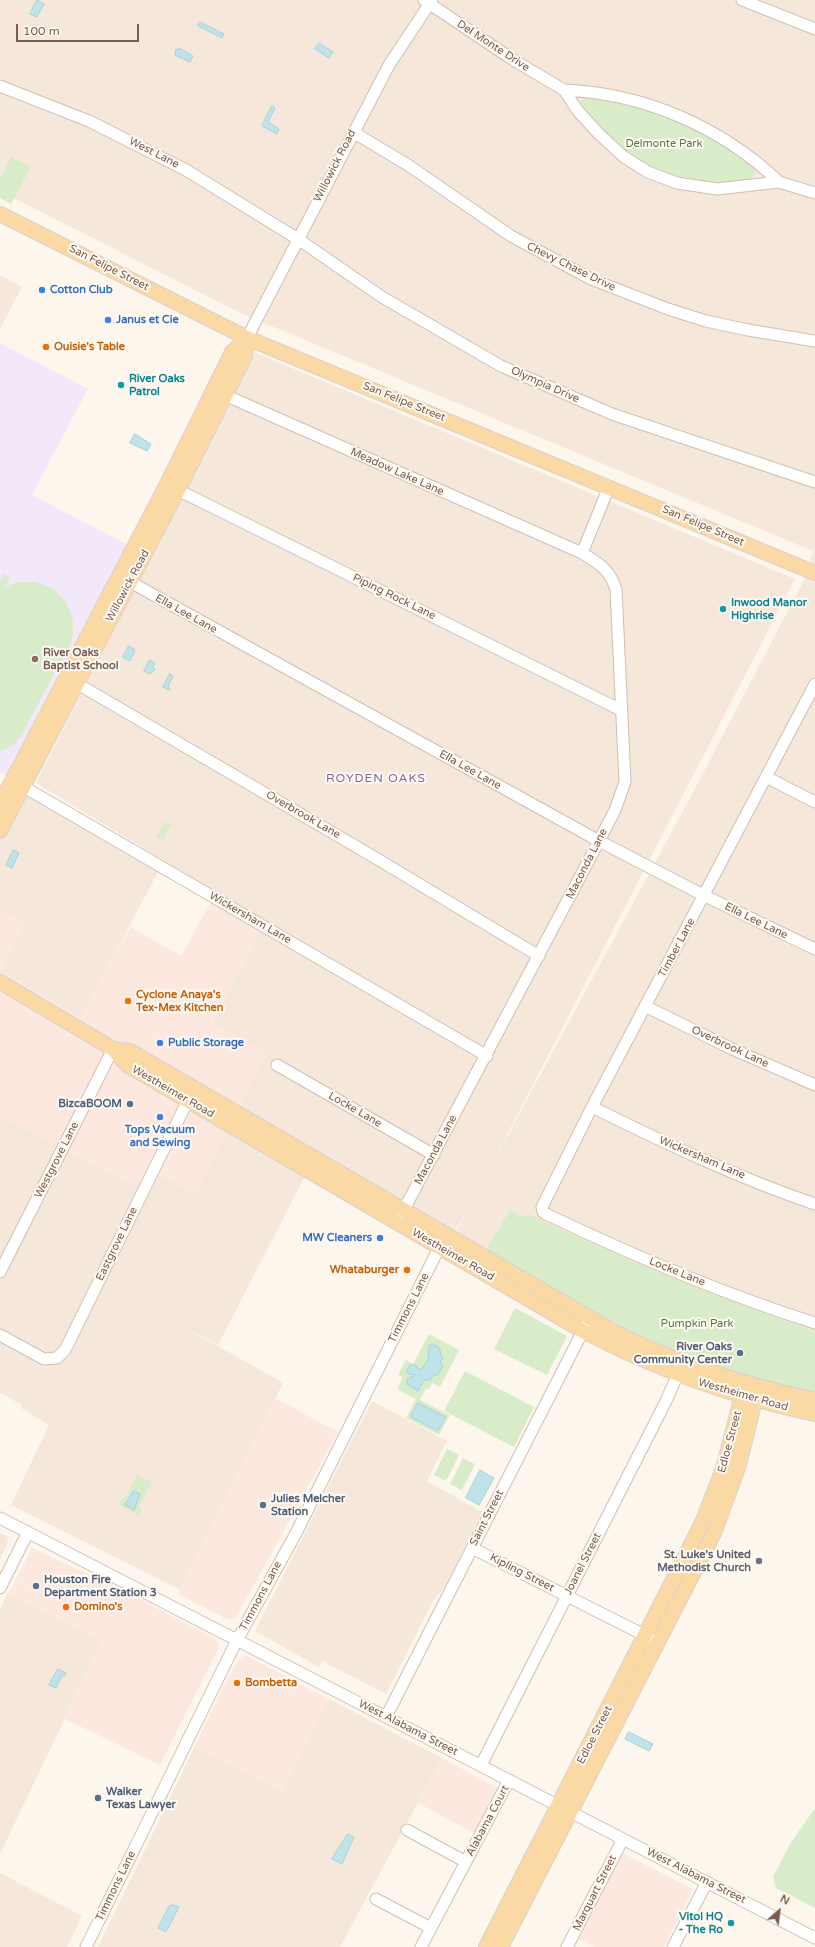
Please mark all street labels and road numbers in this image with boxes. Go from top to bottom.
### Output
street label: Del Monte Drive [454,18,532,74]
street label: Willowick Road [311,128,359,204]
street label: West Lane [127,135,181,171]
street label: Chevy Chase Drive [524,240,618,294]
street label: San Felipe Street [67,242,151,294]
street label: Olympia Drive [509,364,581,406]
street label: San Felipe Street [361,379,447,425]
street label: Meadow Lake Lane [348,445,446,499]
street label: San Felipe Street [660,503,746,549]
street label: Willowick Road [103,548,153,624]
street label: Piping Rock Lane [350,571,438,623]
street label: Ella Lee Lane [153,592,219,636]
street label: Ella Lee Lane [437,748,503,792]
street label: Overbrook Lane [263,788,343,842]
street label: Maconda Lane [564,827,610,901]
street label: Wickersham Lane [207,889,293,947]
street label: Ella Lee Lane [722,900,790,942]
street label: Timber Lane [656,916,698,980]
street label: Overbrook Lane [689,1023,771,1071]
street label: Westheimer Road [129,1063,217,1121]
street label: Locke Lane [326,1089,384,1131]
street label: Maconda Lane [412,1113,460,1187]
street label: Westgrove Lane [32,1120,82,1200]
street label: Wickersham Lane [657,1134,747,1182]
street label: Eastgrove Lane [93,1205,141,1283]
street label: Westheimer Road [409,1226,497,1284]
street label: Locke Lane [647,1255,707,1289]
street label: Timmons Lane [386,1271,432,1345]
street label: Westheimer Road [696,1376,790,1414]
street label: Edloe Street [715,1410,745,1474]
street label: Saint Street [467,1488,507,1548]
street label: Joanel Street [562,1531,604,1597]
street label: Kipling Street [488,1551,556,1595]
street label: Timmons Lane [237,1559,285,1633]
street label: West Alabama Street [356,1697,460,1759]
street label: Edloe Street [575,1704,615,1766]
street label: Alabama Court [464,1783,512,1859]
street label: West Alabama Street [644,1845,748,1907]
street label: Timmons Lane [93,1849,139,1923]
street label: Marquart Street [570,1853,620,1933]

